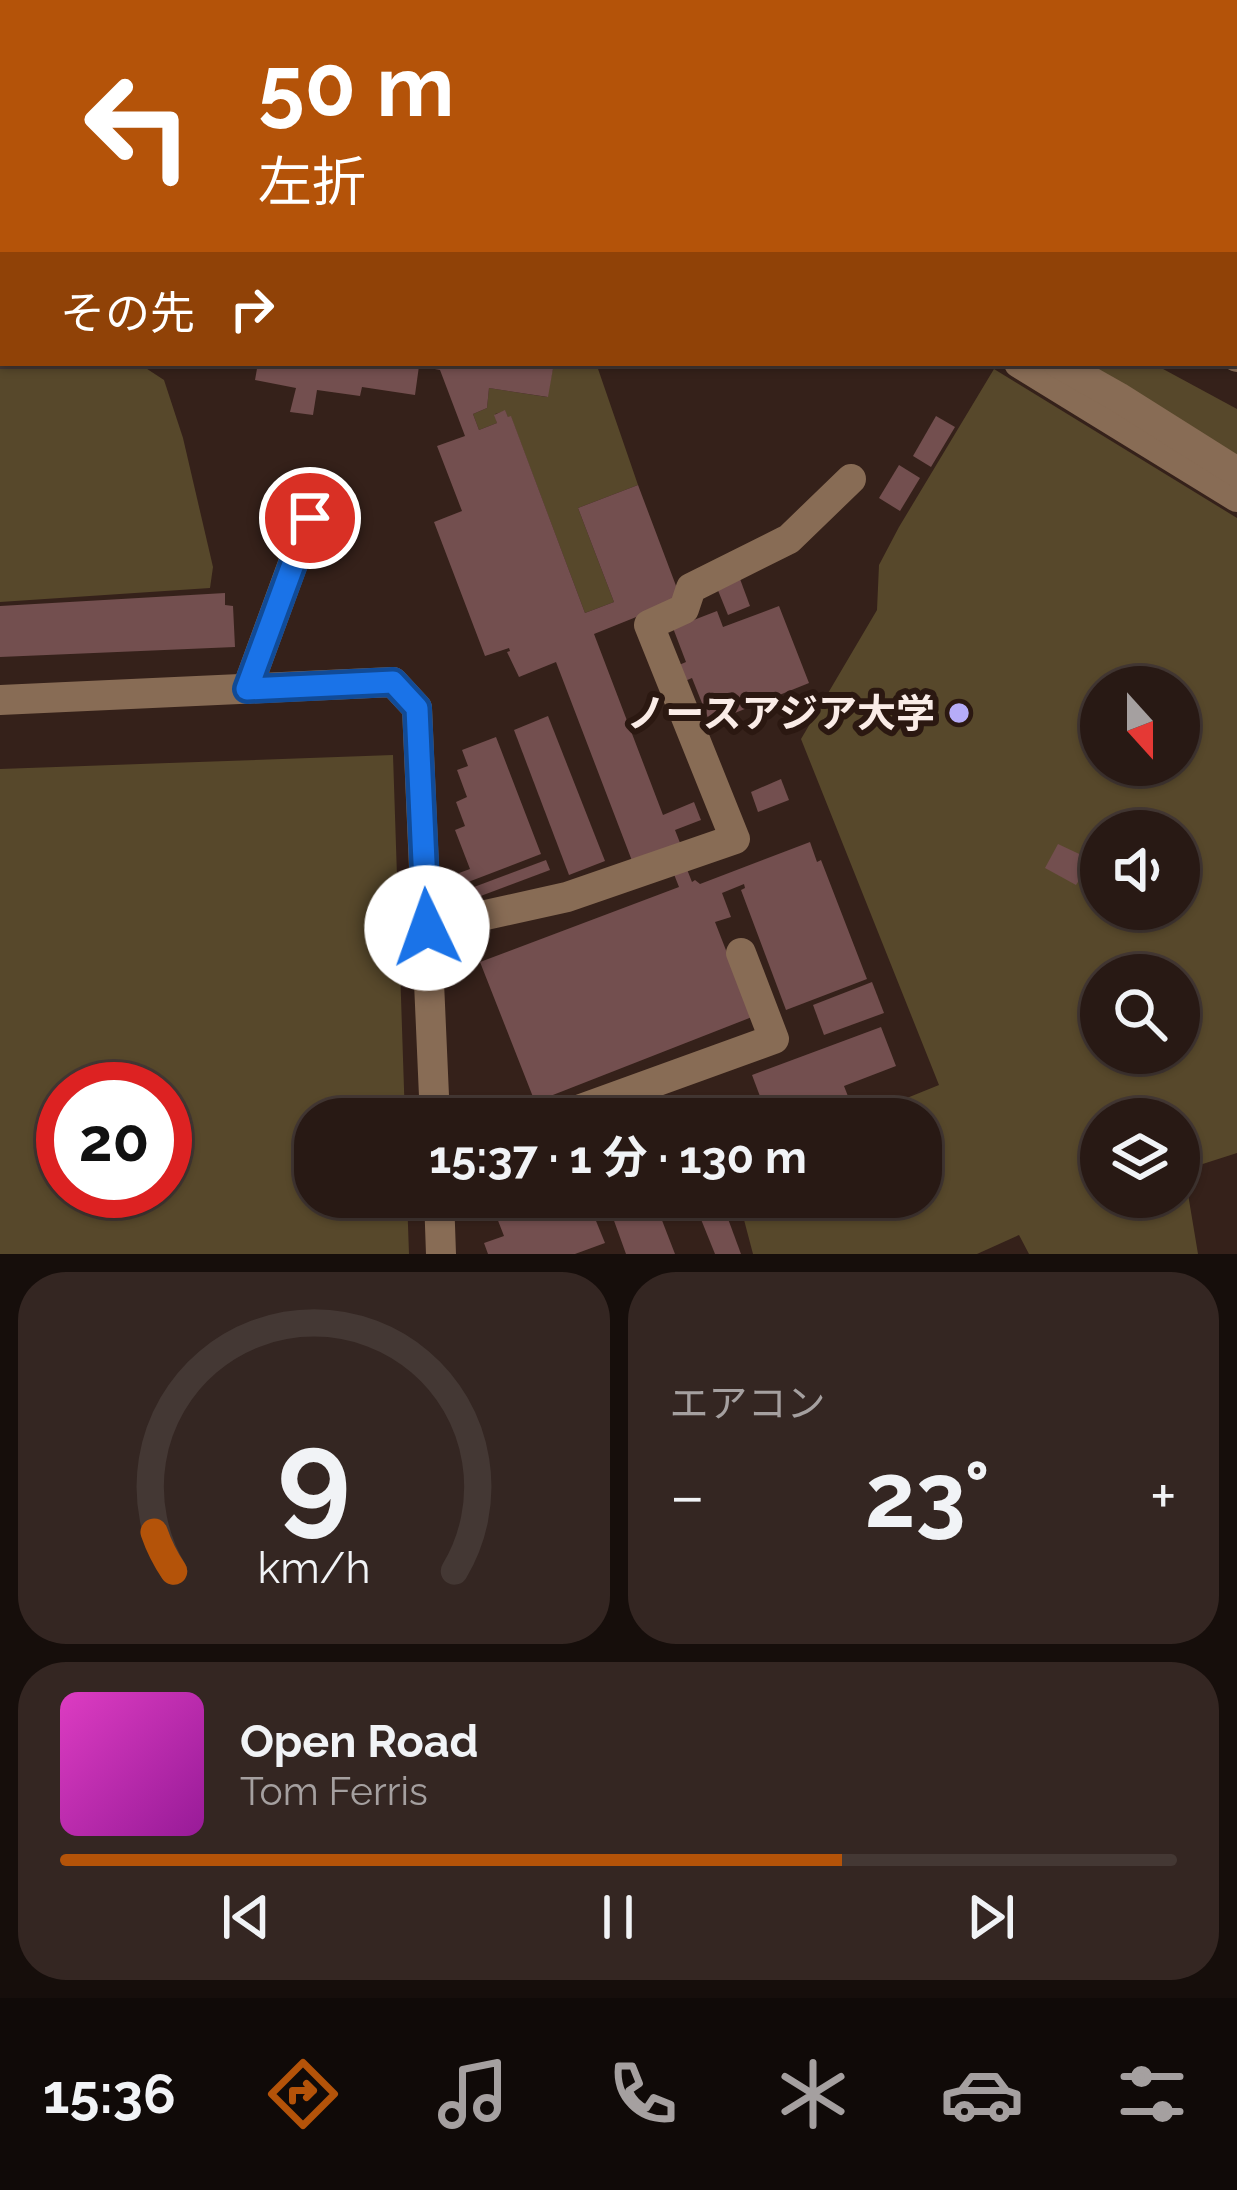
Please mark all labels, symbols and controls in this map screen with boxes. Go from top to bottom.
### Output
text: 50 m [258,37,454,136]
icon: left [60,48,216,204]
text: 左折 [258,150,366,214]
icon: right [219,276,285,342]
text: その先 [60,287,195,340]
pin [259,467,361,569]
icon: arrive [277,485,343,551]
north arrow [1080,666,1200,786]
map controls [1080,666,1200,1218]
place label: ノースアジア大学 [627,690,935,736]
marker: ノースアジア大学 [946,700,972,726]
button: sound [1080,810,1200,930]
position arrow [364,865,490,991]
button: search [1080,954,1200,1074]
speed limit sign: 20 [36,1062,192,1218]
button: layers [1080,1098,1200,1218]
text: 15:37 · 1 分 · 130 m [429,1131,807,1184]
text: エアコン [670,1380,826,1426]
text: 9 [277,1403,351,1549]
text: 23° [865,1442,990,1548]
text: − [670,1457,705,1534]
text: + [1150,1457,1177,1534]
text: km/h [257,1543,370,1593]
text: Open Road [240,1715,479,1768]
text: Tom Ferris [240,1768,428,1814]
icon: previous [213,1884,279,1950]
icon: pause [585,1884,651,1950]
icon: next [958,1884,1024,1950]
icon: directions [261,2052,345,2136]
icon: music [431,2052,515,2136]
icon: phone [601,2052,685,2136]
icon: climate [771,2052,855,2136]
icon: car [940,2052,1024,2136]
icon: filters [1110,2052,1194,2136]
text: 15:36 [43,2062,176,2126]

